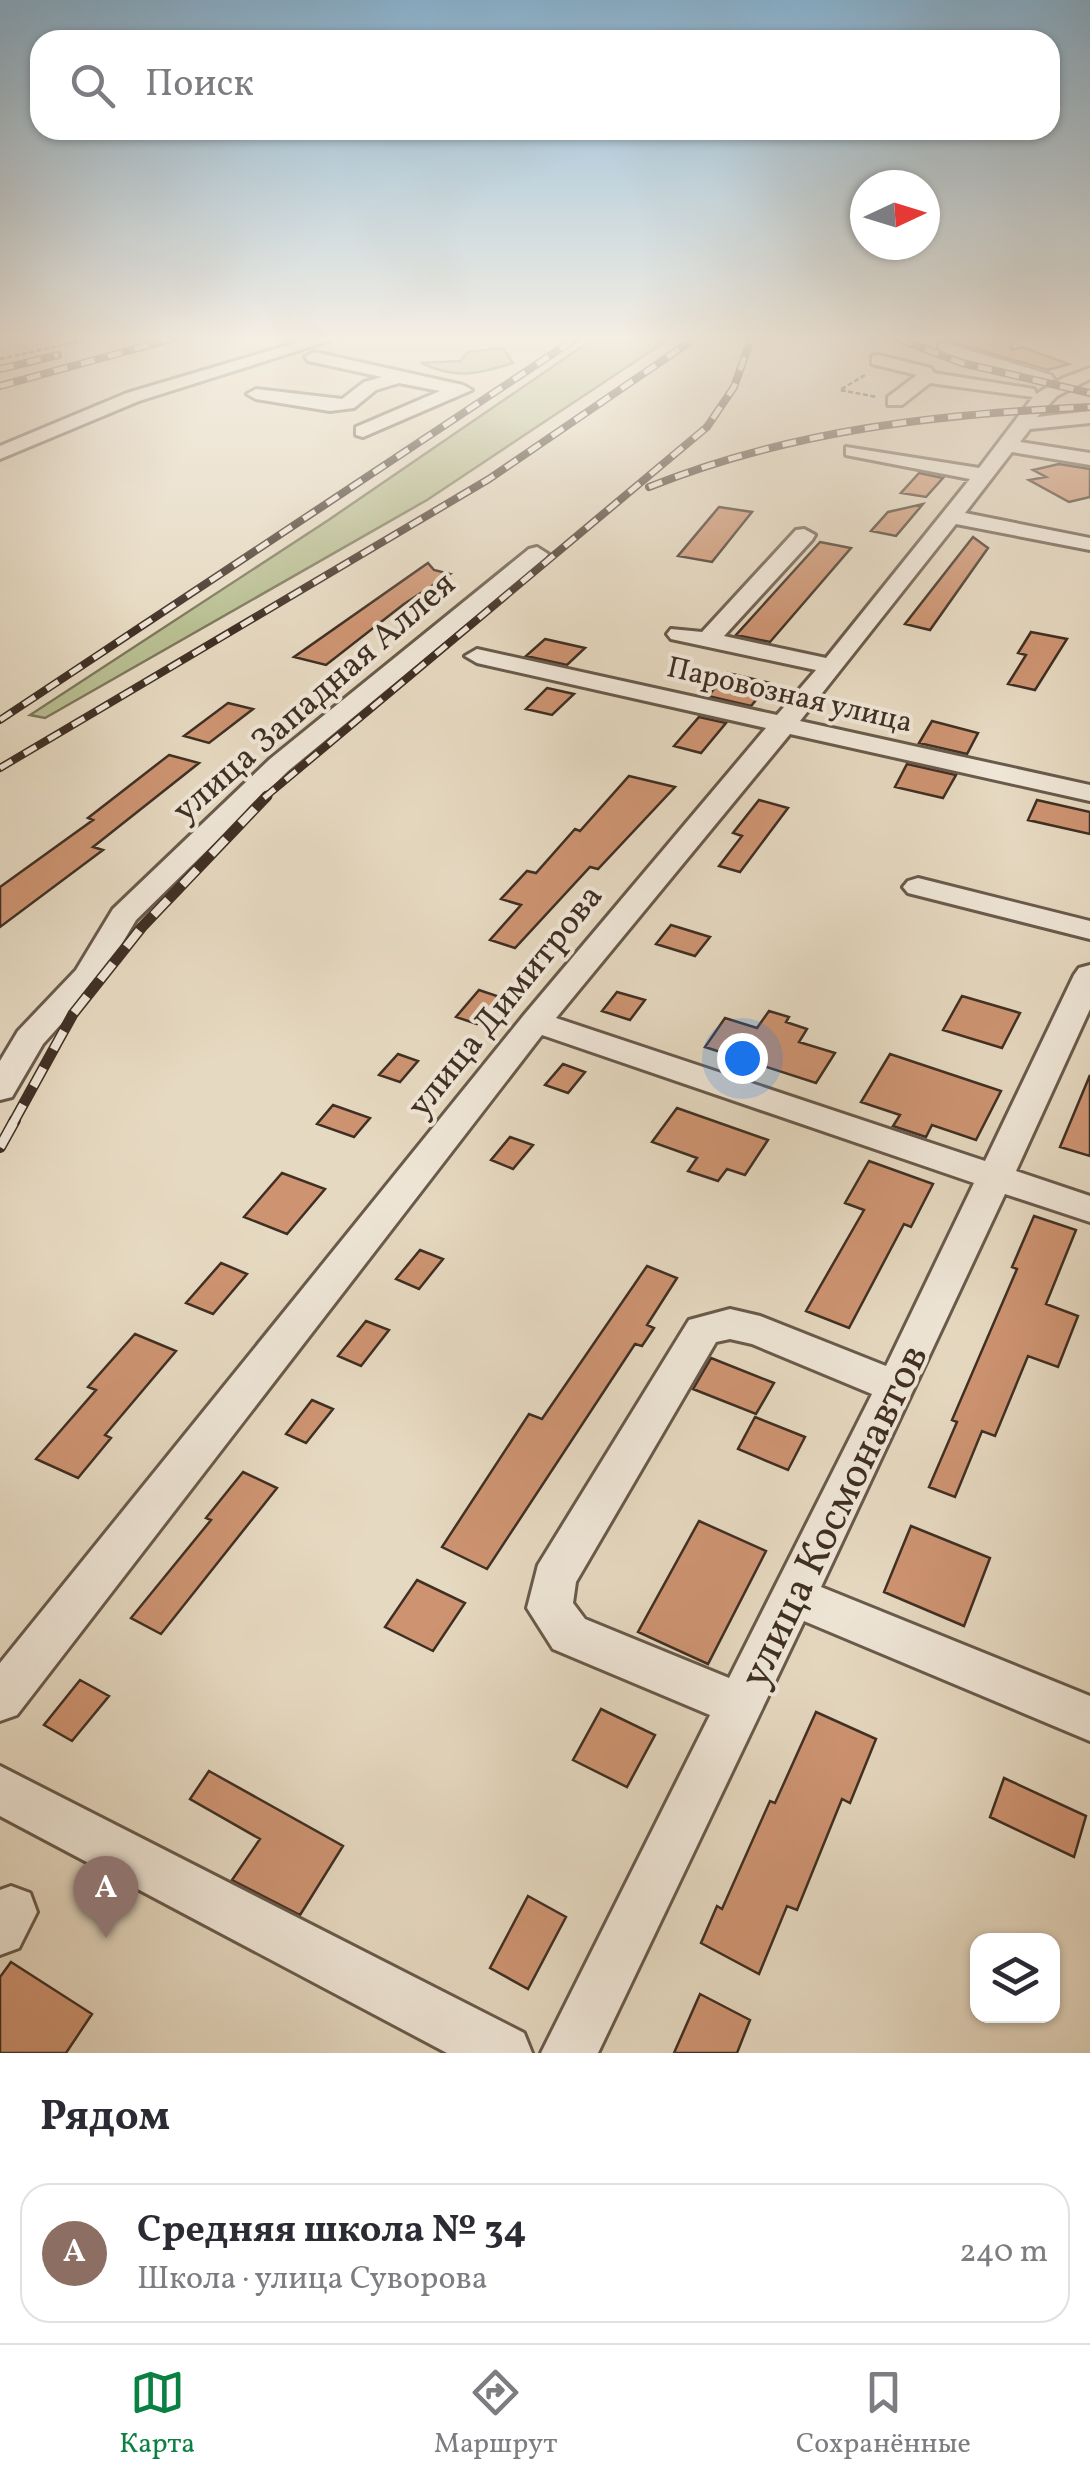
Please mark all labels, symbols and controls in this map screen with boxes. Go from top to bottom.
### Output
search box [30,30,1060,140]
icon: search [65,58,120,113]
text: Поиск [145,59,254,112]
north arrow [850,170,940,260]
street label: улица Западная Аллея [163,562,467,835]
street label: Паровозная улица [663,647,917,745]
street label: улица Димитрова [397,875,615,1129]
your location [717,1033,768,1084]
street label: улица Космонавтов [727,1335,945,1699]
pin: A [74,1856,138,1938]
map controls [970,1933,1060,2023]
button: layers [970,1933,1060,2023]
text: Рядом [40,2089,170,2148]
text: Средняя школа № 34 [137,2205,527,2258]
text: A [63,2231,86,2275]
text: 240 m [959,2231,1048,2275]
text: Школа · улица Суворова [137,2258,488,2302]
tab: Карта [119,2365,195,2464]
tab: Маршрут [434,2365,557,2464]
tab: Сохранённые [796,2365,971,2464]

